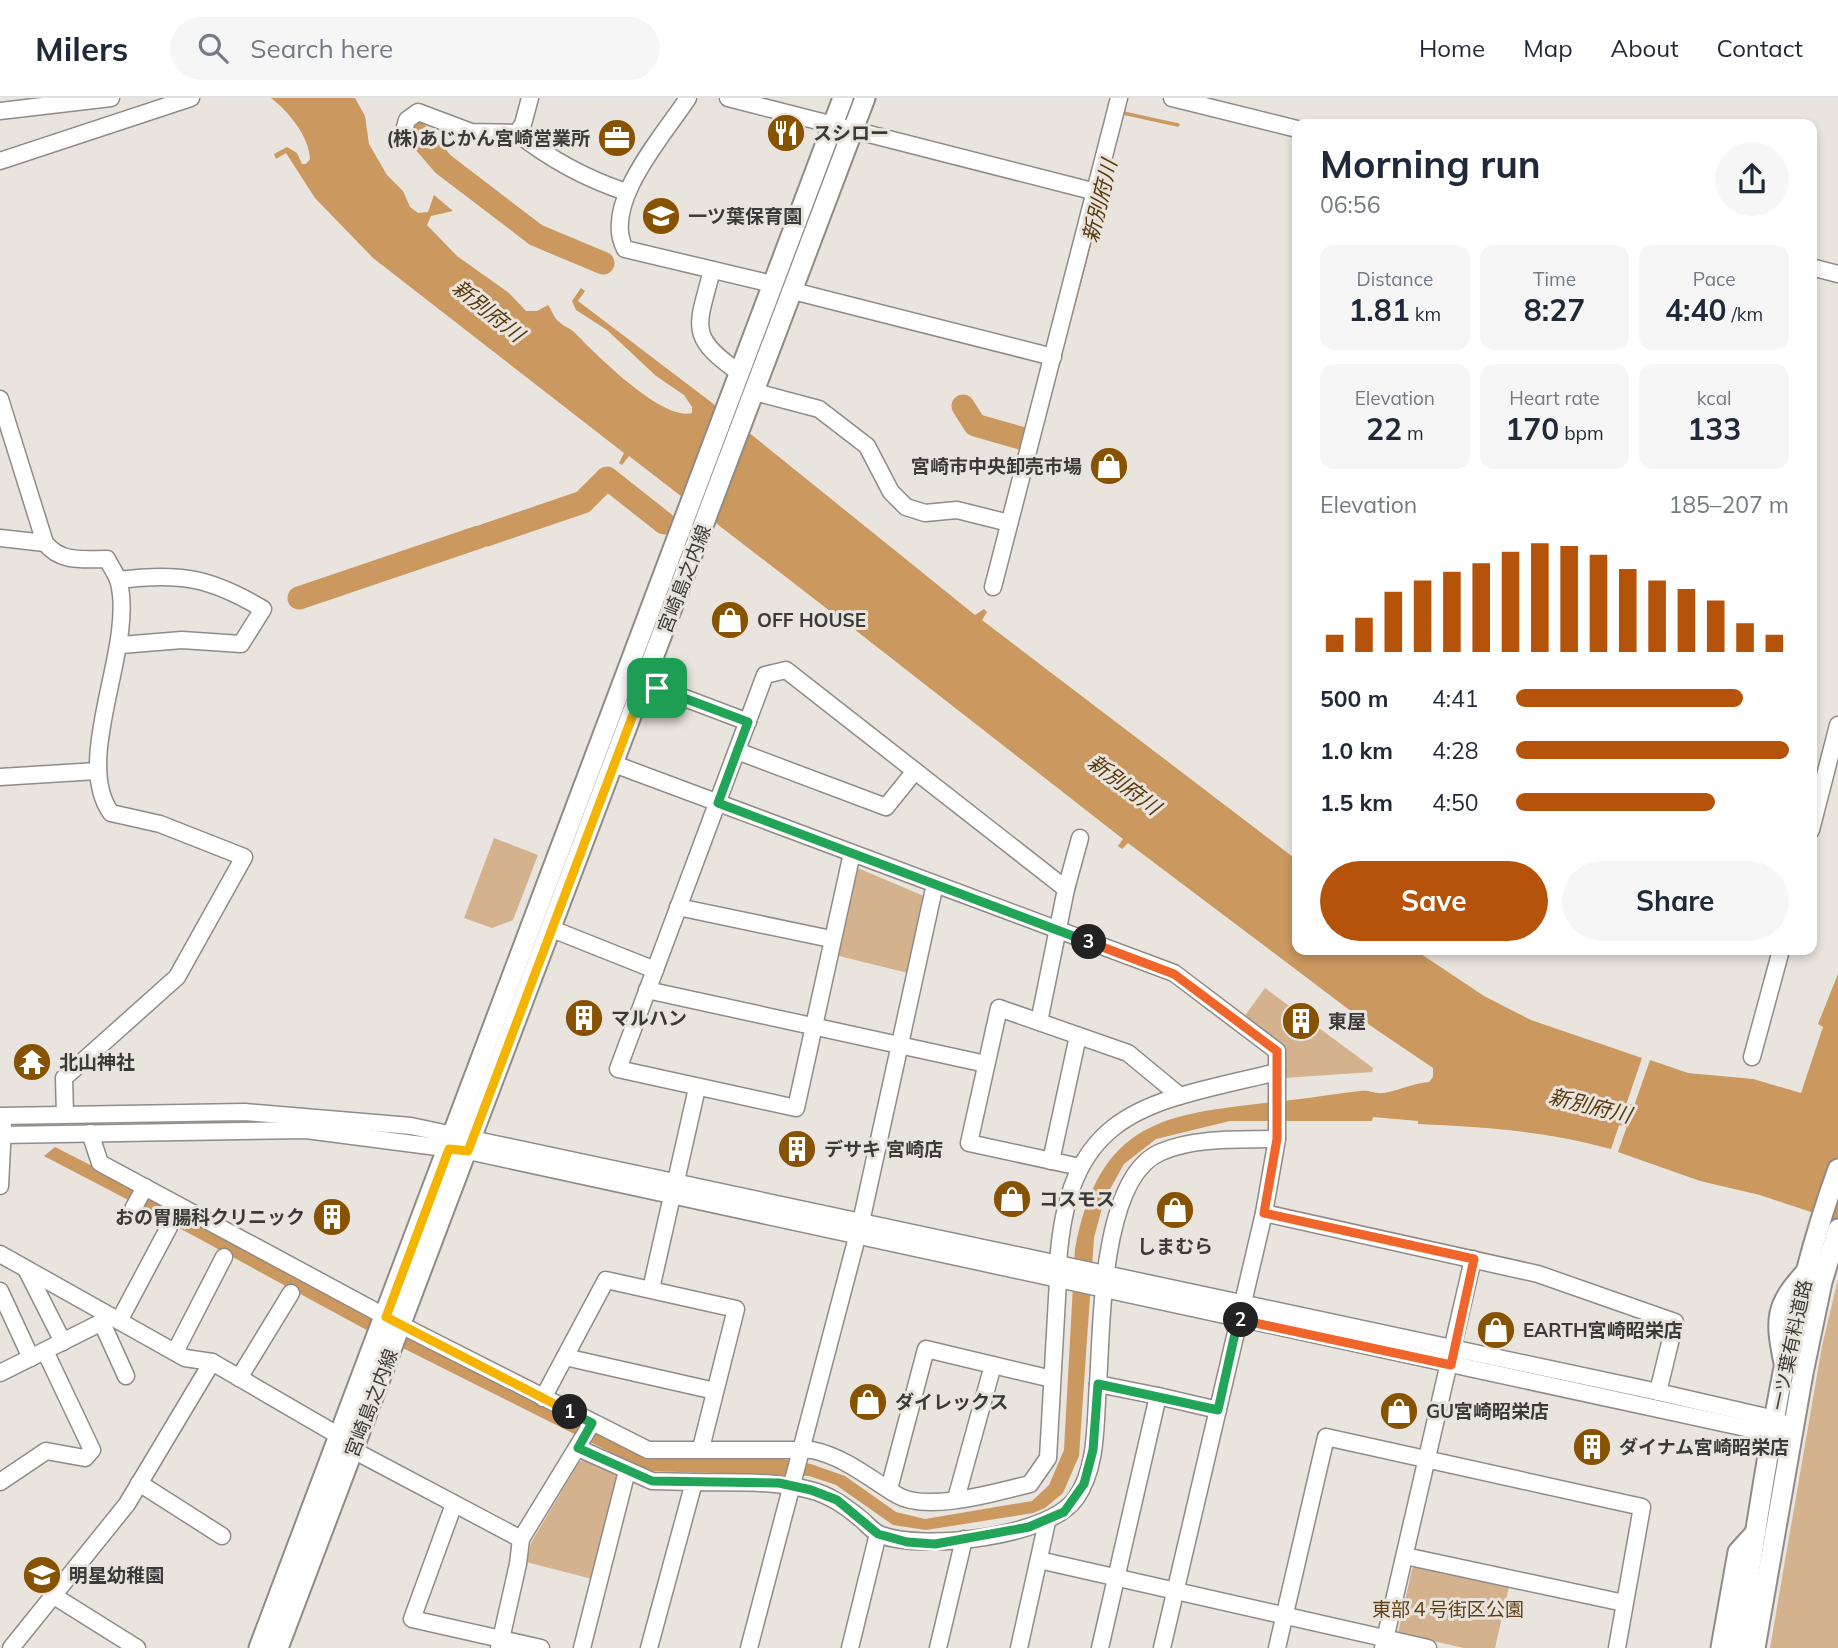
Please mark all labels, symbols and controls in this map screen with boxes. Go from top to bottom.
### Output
search box [170,17,660,80]
text: Milers [35,28,128,69]
icon: search [194,29,232,67]
text: Search here [250,32,393,65]
text: Home [1419,33,1485,63]
text: Map [1523,33,1573,63]
text: About [1611,33,1679,63]
text: Contact [1717,33,1803,63]
restaurant icon: スシロー [765,112,807,154]
office icon: (株)あじかん宮崎営業所 [596,117,638,159]
place label: スシロー [813,121,889,145]
place label: (株)あじかん宮崎営業所 [386,126,590,150]
text: Morning run [1320,140,1541,188]
button: share [1715,142,1789,216]
water label: 新別府川 [1076,155,1122,245]
text: 06:56 [1320,190,1380,219]
school or university icon: 一ツ葉保育園 [640,195,682,237]
place label: 一ツ葉保育園 [688,204,802,228]
text: Distance [1356,267,1433,291]
text: Time [1533,267,1576,291]
text: Pace [1693,267,1736,291]
water label: 新別府川 [448,274,531,348]
text: 1.81 [1348,291,1410,329]
text: 8:27 [1524,291,1585,329]
text: 4:40 [1665,291,1726,329]
text: km [1410,302,1441,326]
text: /km [1726,302,1763,326]
text: Elevation [1355,386,1435,410]
text: Heart rate [1509,386,1600,410]
text: kcal [1697,386,1732,410]
text: 22 [1366,410,1402,448]
text: 170 [1505,410,1559,448]
text: 133 [1687,410,1741,448]
text: m [1402,421,1424,445]
text: bpm [1559,421,1604,445]
shop icon: 宮崎市中央卸売市場 [1088,445,1130,487]
place label: 宮崎市中央卸売市場 [911,454,1082,478]
text: Elevation [1320,490,1417,519]
text: 185–207 m [1668,490,1789,519]
street label: 宮崎島之内線 [652,521,716,637]
shop icon: OFF HOUSE [709,599,751,641]
place label: OFF HOUSE [757,608,866,632]
pin [627,658,687,718]
icon: arrive [638,669,676,707]
text: 500 m [1320,684,1388,713]
text: 4:41 [1432,684,1479,713]
text: 1.0 km [1320,736,1393,765]
text: 4:28 [1432,736,1479,765]
water label: 新別府川 [1083,749,1168,821]
text: 1.5 km [1320,788,1393,817]
text: 4:50 [1432,788,1479,817]
button: Save [1320,861,1548,941]
button: Share [1562,861,1789,941]
pin: 3 [1072,924,1106,960]
text: 3 [1083,929,1094,953]
building icon: マルハン [563,997,605,1039]
building icon: 東屋 [1280,1000,1322,1042]
place label: マルハン [611,1006,687,1030]
place label: 東屋 [1328,1009,1366,1033]
temple icon: 北山神社 [11,1041,53,1083]
place label: 北山神社 [59,1050,135,1074]
water label: 新別府川 [1546,1082,1636,1128]
building icon: デサキ 宮崎店 [776,1128,818,1170]
place label: デサキ 宮崎店 [824,1137,943,1161]
shop icon: コスモス [991,1178,1033,1220]
place label: コスモス [1039,1187,1115,1211]
shop icon: しまむら [1154,1189,1196,1231]
building icon: おの胃腸科クリニック [311,1196,353,1238]
place label: おの胃腸科クリニック [115,1205,305,1229]
place label: しまむら [1137,1234,1213,1258]
street label: 一ツ葉有料道路 [1765,1277,1817,1413]
pin: 2 [1224,1302,1258,1338]
text: 2 [1235,1307,1246,1331]
shop icon: EARTH宮崎昭栄店 [1475,1309,1517,1351]
place label: EARTH宮崎昭栄店 [1523,1318,1683,1342]
street label: 宮崎島之内線 [339,1345,403,1461]
shop icon: ダイレックス [847,1381,889,1423]
place label: ダイレックス [895,1390,1008,1414]
shop icon: GU宮崎昭栄店 [1378,1390,1420,1432]
pin: 1 [552,1394,588,1430]
text: 1 [564,1399,575,1423]
place label: GU宮崎昭栄店 [1426,1399,1549,1423]
building icon: ダイナム宮崎昭栄店 [1571,1426,1613,1468]
place label: ダイナム宮崎昭栄店 [1619,1435,1789,1459]
school or university icon: 明星幼稚園 [21,1554,63,1596]
place label: 明星幼稚園 [69,1563,164,1587]
park label: 東部４号街区公園 [1372,1597,1524,1621]

